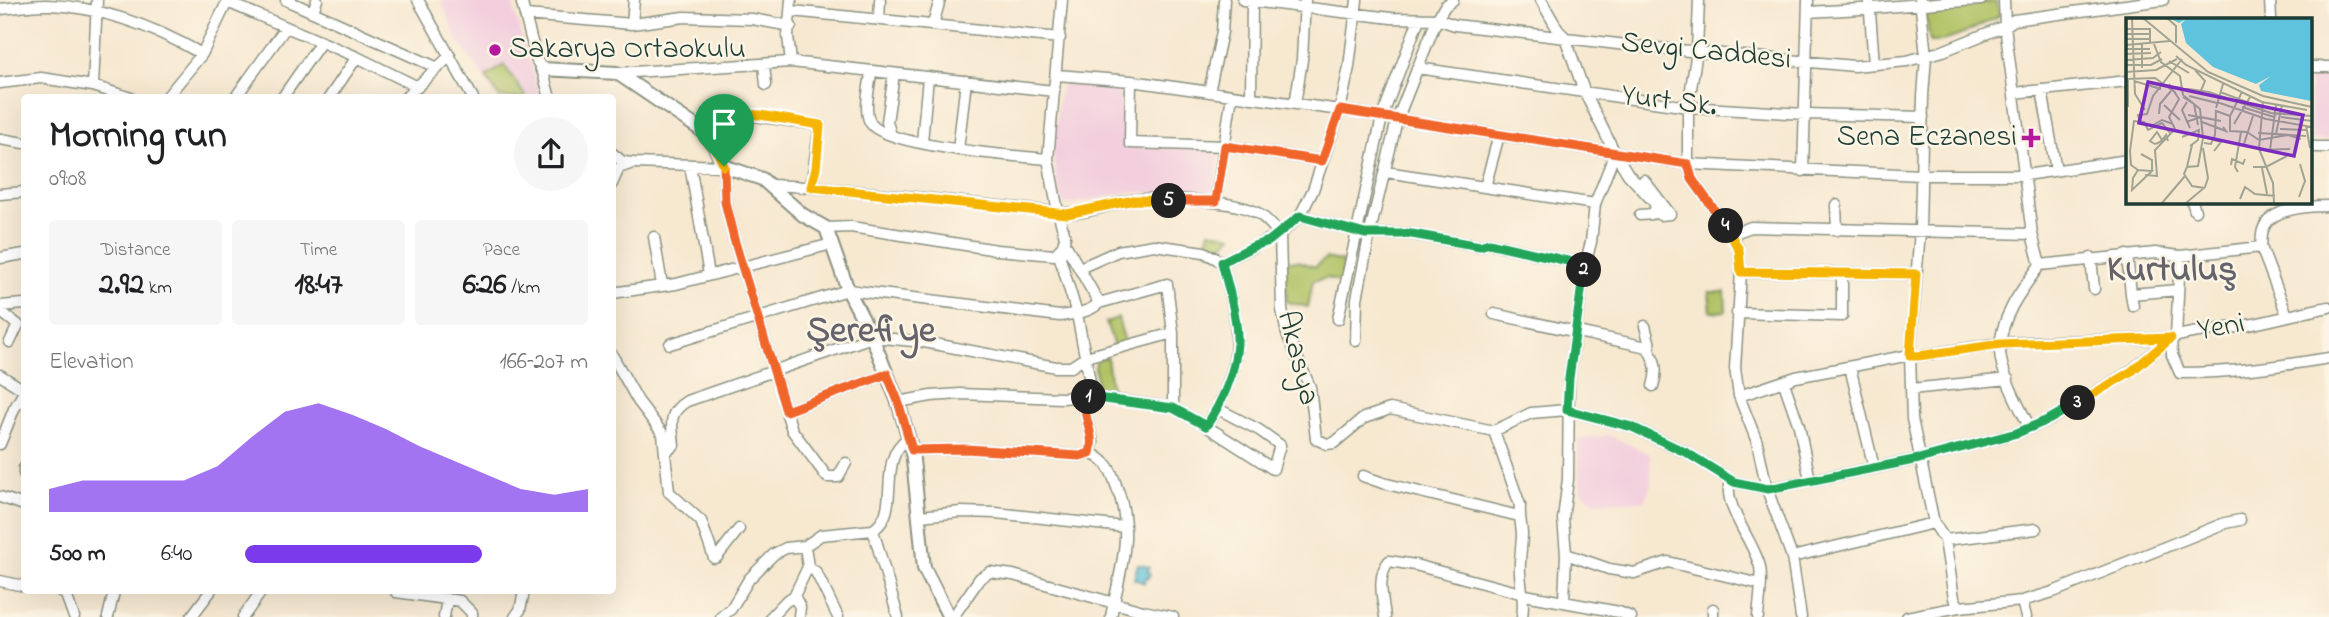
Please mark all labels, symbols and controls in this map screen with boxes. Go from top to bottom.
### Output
inset map [2126,18,2312,203]
street label: Sevgi Caddesi [1619,21,1793,83]
place label: Sakarya Ortaokulu [509,28,746,72]
marker: Sakarya Ortaokulu [487,42,503,58]
street label: Yurt Sk. [1619,74,1719,130]
pin [694,94,754,166]
icon: arrive [705,105,743,143]
text: Morning run [49,109,227,165]
place label: Sena Eczanesi [1837,116,2017,160]
button: share [514,117,588,191]
marker: Sena Eczanesi [2023,130,2039,146]
text: 09:08 [49,163,86,196]
pin: 5 [1152,184,1186,218]
text: 5 [1163,187,1174,214]
pin: 4 [1708,208,1744,244]
text: 4 [1722,212,1729,239]
text: Distance [101,237,171,264]
text: Time [300,237,337,264]
text: Pace [483,237,520,264]
district label: Kurtuluş [2107,244,2237,298]
pin: 2 [1566,252,1602,288]
text: 2 [1579,256,1588,283]
text: 2.92 [99,264,144,308]
text: 18:47 [294,264,343,308]
text: 6:26 [463,264,507,308]
text: km [144,275,172,302]
text: /km [507,275,540,302]
street label: Yeni [2194,303,2248,353]
district label: Şerefiye [806,305,937,359]
street label: Akasya [1264,306,1330,410]
text: Elevation [49,346,134,379]
text: 166–207 m [499,346,588,379]
pin: 1 [1072,380,1106,414]
text: 1 [1085,383,1092,410]
pin: 3 [2060,386,2096,420]
text: 3 [2074,389,2081,416]
text: 500 m [49,538,106,571]
text: 6:40 [161,538,193,571]

